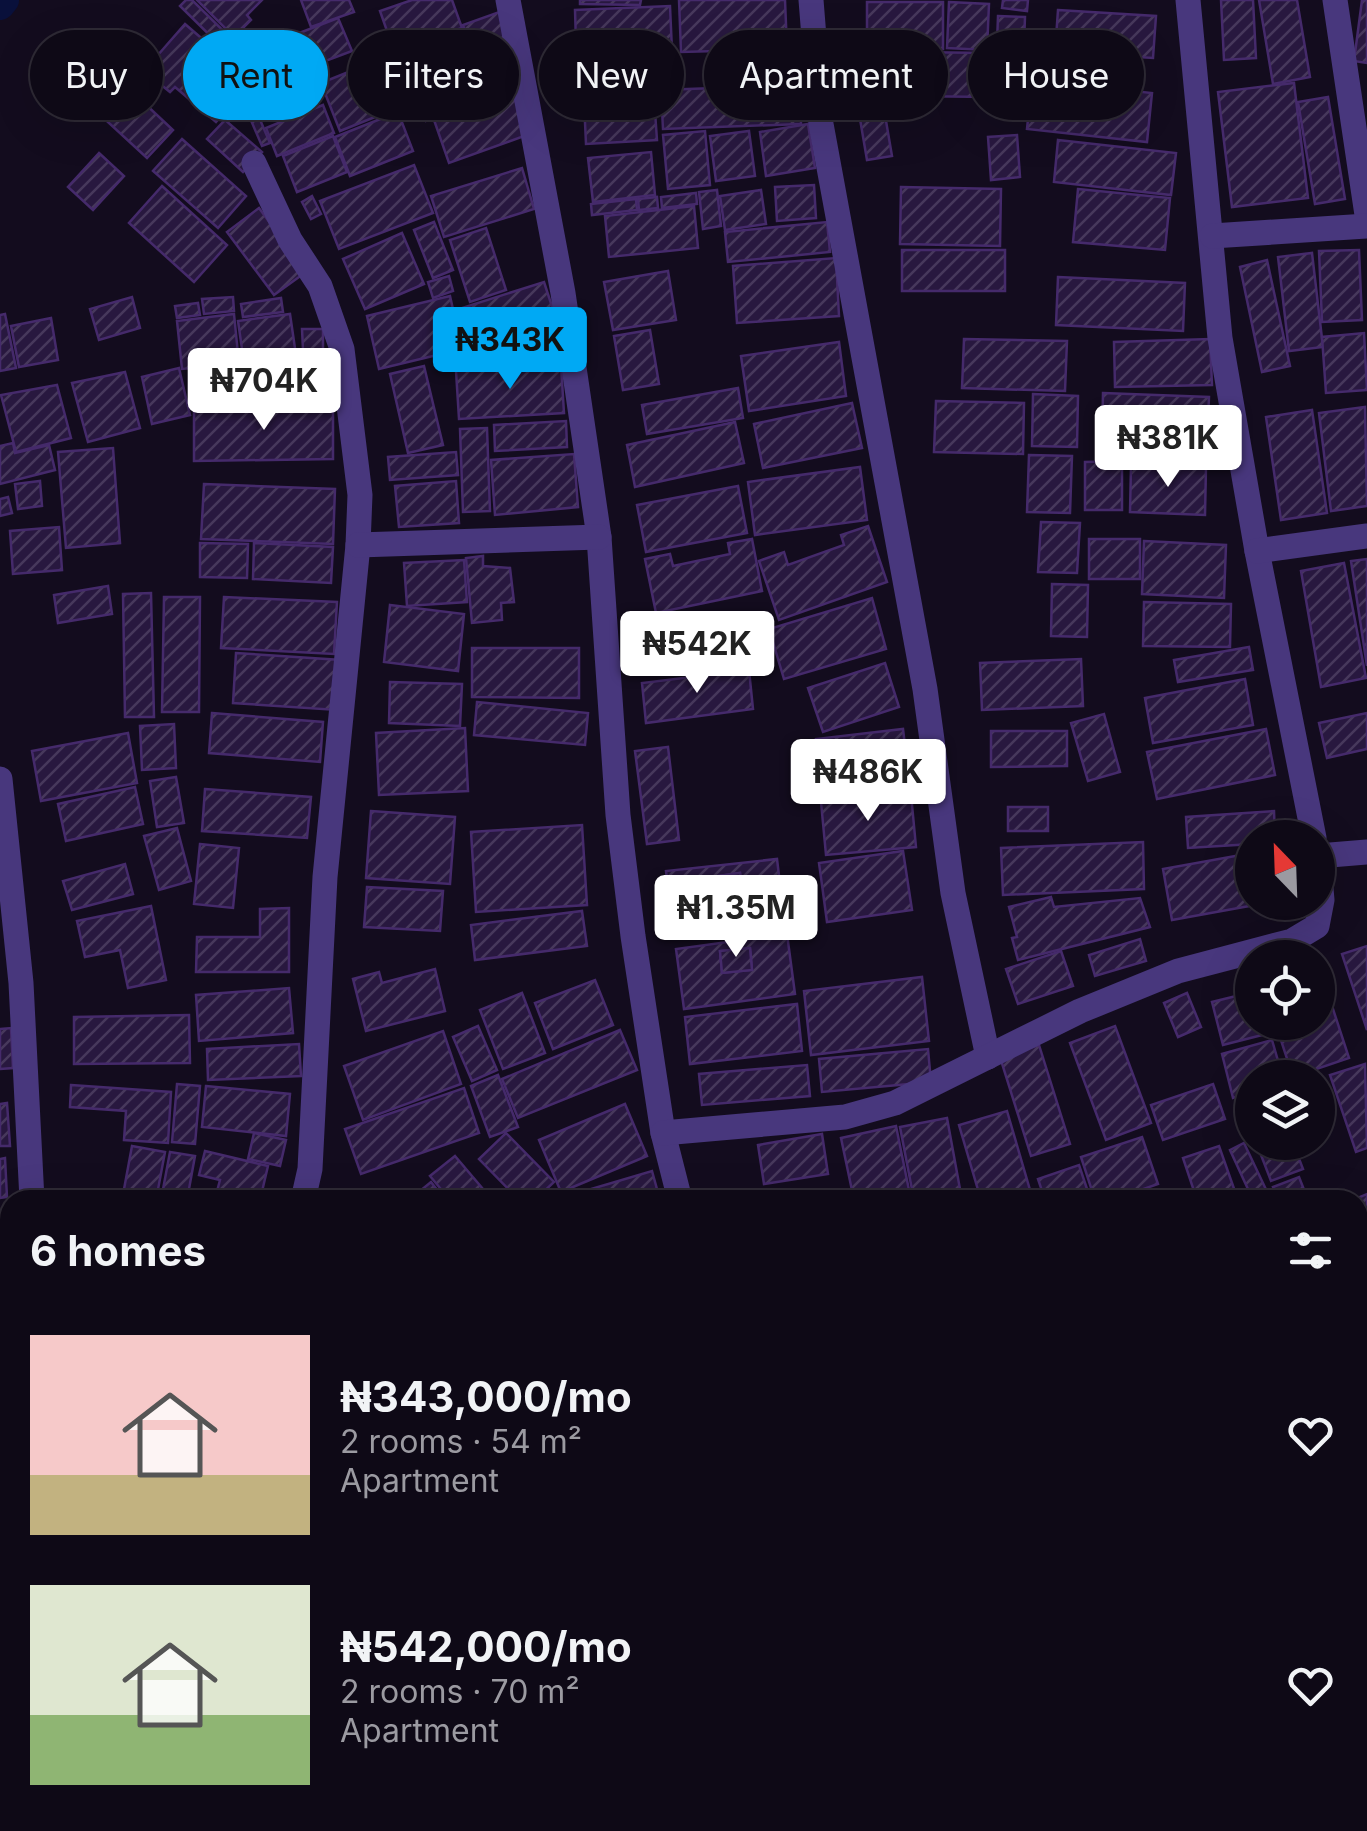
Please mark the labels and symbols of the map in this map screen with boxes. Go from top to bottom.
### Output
pin: ₦343K [440,307,580,392]
pin: ₦704K [194,348,334,433]
pin: ₦381K [1098,405,1238,490]
pin: ₦542K [627,611,767,696]
pin: ₦486K [798,739,938,824]
north arrow [1235,820,1335,920]
pin: ₦1.35M [655,875,817,960]

